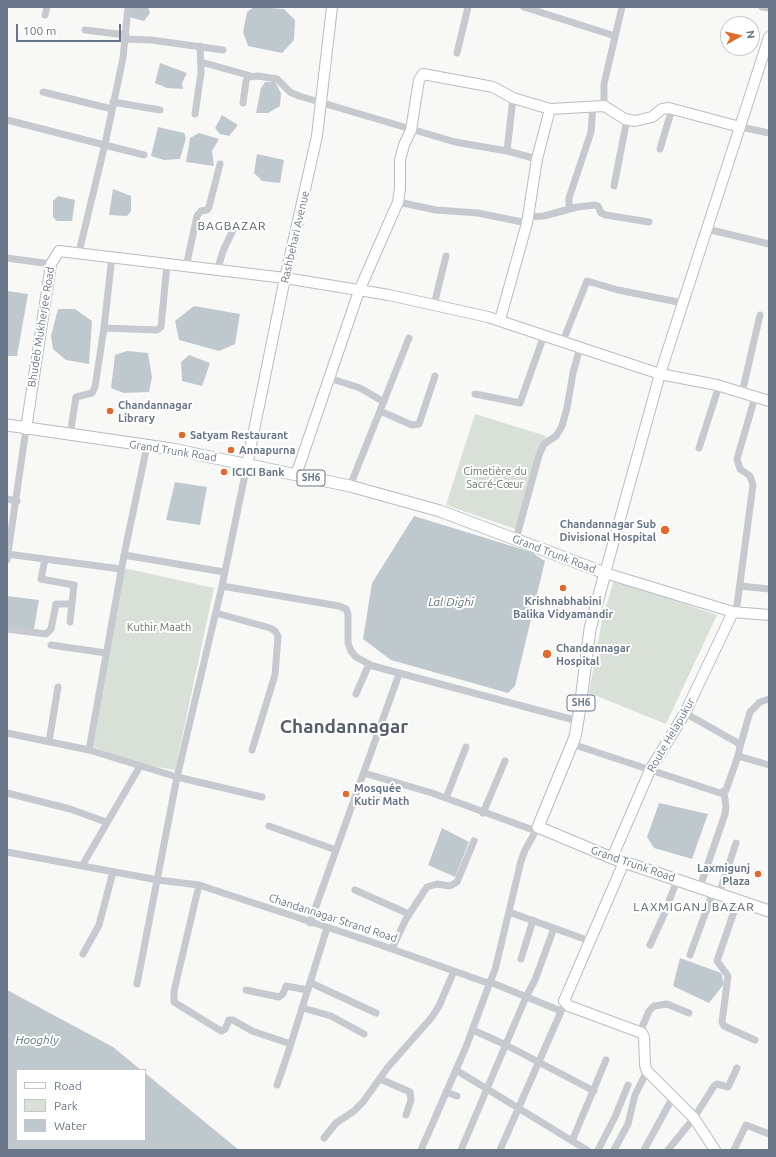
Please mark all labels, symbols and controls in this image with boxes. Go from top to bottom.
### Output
scale bar [18,16,123,42]
north arrow [720,16,760,56]
text: 100 m [23,24,56,37]
text: N [744,30,757,39]
street label: Rashbehari Avenue [278,190,312,284]
district label: BAGBAZAR [197,219,267,233]
street label: Bhudeb Mukherjee Road [25,266,57,388]
place label: Chandannagar Library [118,398,192,424]
marker: Chandannagar Library [105,406,115,416]
place label: Satyam Restaurant [190,428,288,442]
marker: Satyam Restaurant [177,430,187,440]
street label: Grand Trunk Road [128,438,218,464]
place label: Annapurna [239,443,296,457]
marker: Annapurna [226,445,236,455]
park label: Cimetière du Sacré-Cœur [463,464,527,490]
place label: ICICI Bank [232,465,284,479]
marker: ICICI Bank [219,467,229,477]
road number: SH6 [297,470,325,486]
place label: Chandannagar Sub Divisional Hospital [560,517,656,543]
marker: Chandannagar Sub Divisional Hospital [659,524,671,536]
street label: Grand Trunk Road [510,532,598,576]
marker: Krishnabhabini Balika Vidyamandir [558,583,568,593]
place label: Krishnabhabini Balika Vidyamandir [513,594,613,620]
water label: Lal Dighi [428,595,474,609]
park label: Kuthir Maath [127,620,191,634]
place label: Chandannagar Hospital [556,641,630,667]
marker: Chandannagar Hospital [541,648,553,660]
road number: SH6 [567,695,595,711]
street label: Route Helapukur [644,696,698,774]
district label: Chandannagar [280,716,408,738]
place label: Mosquée Kutir Math [354,781,409,807]
marker: Mosquée Kutir Math [341,789,351,799]
street label: Grand Trunk Road [589,843,677,885]
place label: Laxmigunj Plaza [697,861,750,887]
marker: Laxmigunj Plaza [753,869,763,879]
street label: Chandannagar Strand Road [267,891,399,945]
district label: LAXMIGANJ BAZAR [633,900,755,914]
water label: Hooghly [15,1033,59,1047]
legend [16,1069,146,1141]
text: Road [54,1079,82,1092]
text: Park [54,1099,78,1112]
text: Water [54,1119,87,1132]

